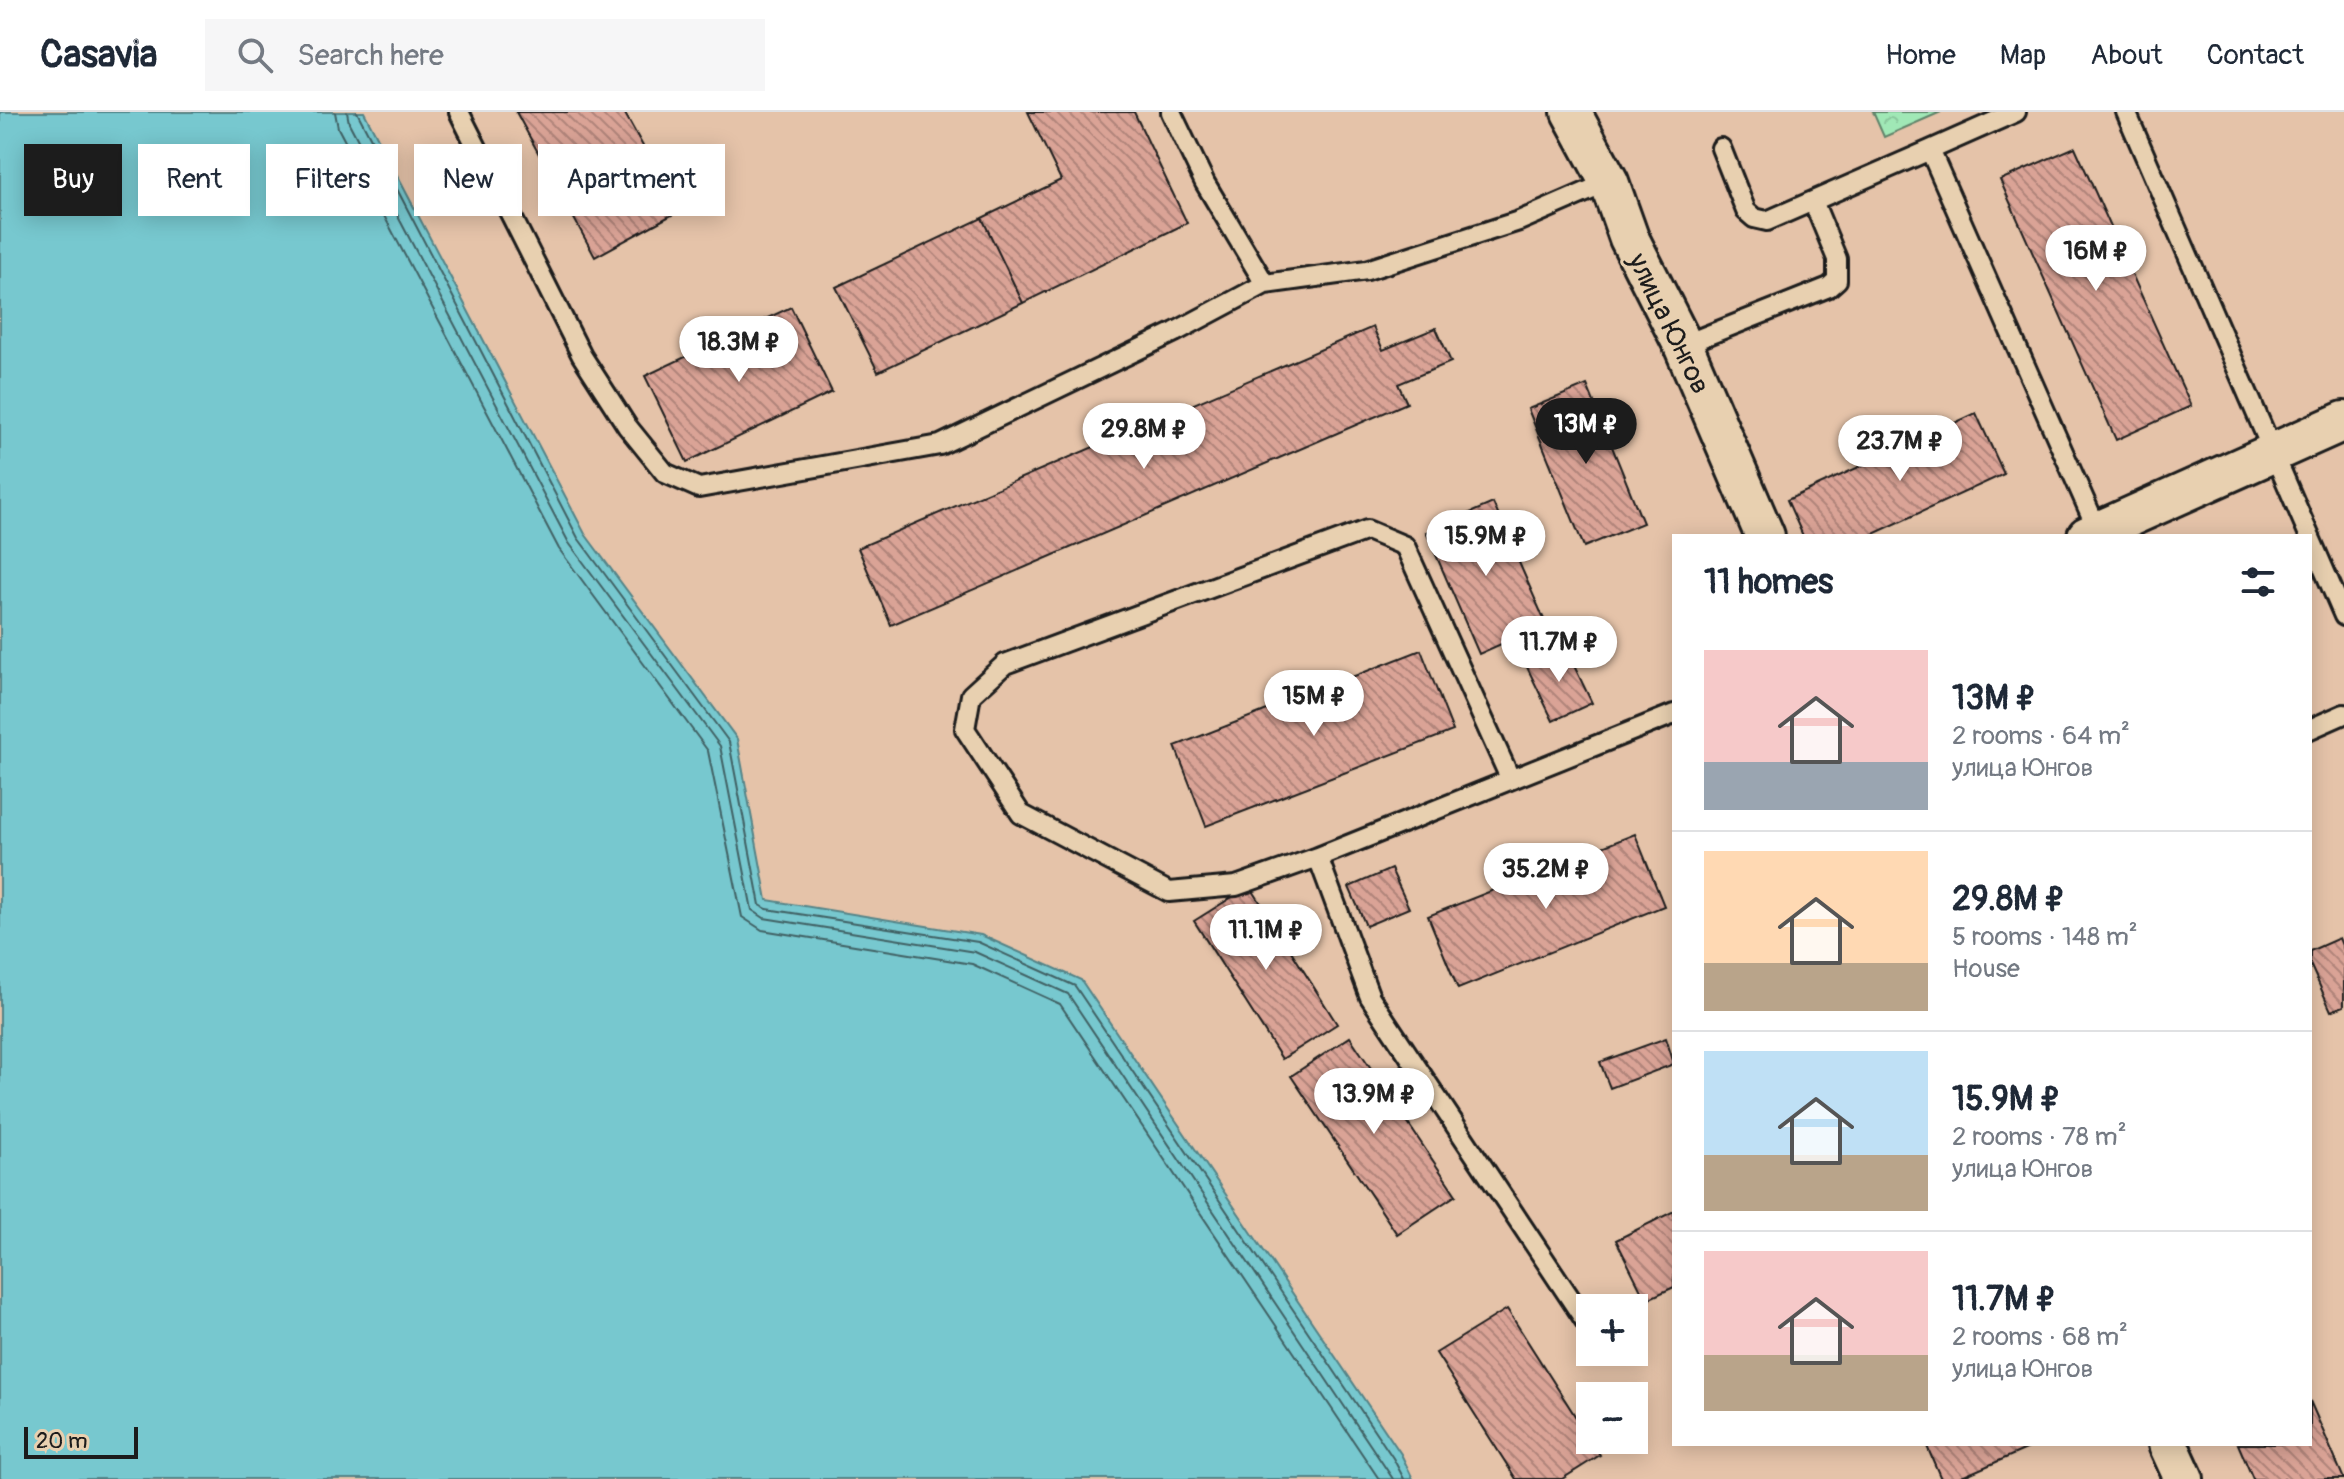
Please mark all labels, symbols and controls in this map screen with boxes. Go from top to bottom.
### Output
search box [205,19,765,91]
text: Casavia [40,31,157,79]
icon: search [233,33,277,77]
text: Search here [297,37,444,74]
text: Home [1885,38,1956,73]
text: Map [2000,38,2046,73]
text: About [2090,38,2163,73]
text: Contact [2207,38,2304,73]
chip: Buy [24,144,122,216]
chip: Rent [138,144,250,216]
chip: Filters [266,144,398,216]
chip: New [414,144,522,216]
chip: Apartment [538,144,725,216]
pin: 16M ₽ [2040,225,2152,293]
text: 16M ₽ [2063,235,2129,267]
street label: улица Юнгов [1619,247,1718,400]
pin: 18.3M ₽ [665,316,813,384]
text: 18.3M ₽ [697,326,781,358]
pin: 13M ₽ [1530,398,1642,466]
pin: 29.8M ₽ [1070,403,1218,471]
text: 13M ₽ [1554,408,1618,440]
text: 29.8M ₽ [1101,413,1187,445]
pin: 23.7M ₽ [1826,415,1974,483]
text: 23.7M ₽ [1856,425,1944,457]
pin: 15.9M ₽ [1412,510,1560,578]
text: 15.9M ₽ [1444,520,1528,552]
icon: filters [2236,560,2280,604]
text: 11 homes [1704,561,1833,604]
pin: 11.7M ₽ [1485,616,1633,684]
text: 11.7M ₽ [1519,626,1599,658]
pin: 15M ₽ [1258,670,1370,738]
text: 13M ₽ [1952,677,2037,720]
text: 15M ₽ [1282,680,1346,712]
icon: home [1768,682,1864,778]
text: 2 rooms · 64 m² [1952,720,2130,752]
text: улица Юнгов [1952,752,2093,784]
pin: 35.2M ₽ [1472,843,1620,911]
text: 35.2M ₽ [1502,853,1590,885]
text: 29.8M ₽ [1952,878,2065,921]
icon: home [1768,883,1864,979]
pin: 11.1M ₽ [1192,904,1340,972]
text: 11.1M ₽ [1228,914,1304,946]
text: 5 rooms · 148 m² [1952,921,2138,953]
text: House [1952,953,2020,985]
pin: 13.9M ₽ [1300,1068,1448,1136]
text: 13.9M ₽ [1332,1078,1416,1110]
text: 15.9M ₽ [1952,1078,2061,1121]
icon: home [1768,1083,1864,1179]
text: 2 rooms · 78 m² [1952,1121,2127,1153]
text: улица Юнгов [1952,1153,2093,1185]
text: 11.7M ₽ [1952,1278,2056,1321]
icon: home [1768,1283,1864,1379]
map controls [1576,1294,1648,1454]
button: + [1576,1294,1648,1366]
text: 2 rooms · 68 m² [1952,1321,2128,1353]
text: улица Юнгов [1952,1353,2093,1385]
button: − [1576,1382,1648,1454]
scale bar [24,1423,138,1459]
text: 20 m [36,1427,88,1455]

